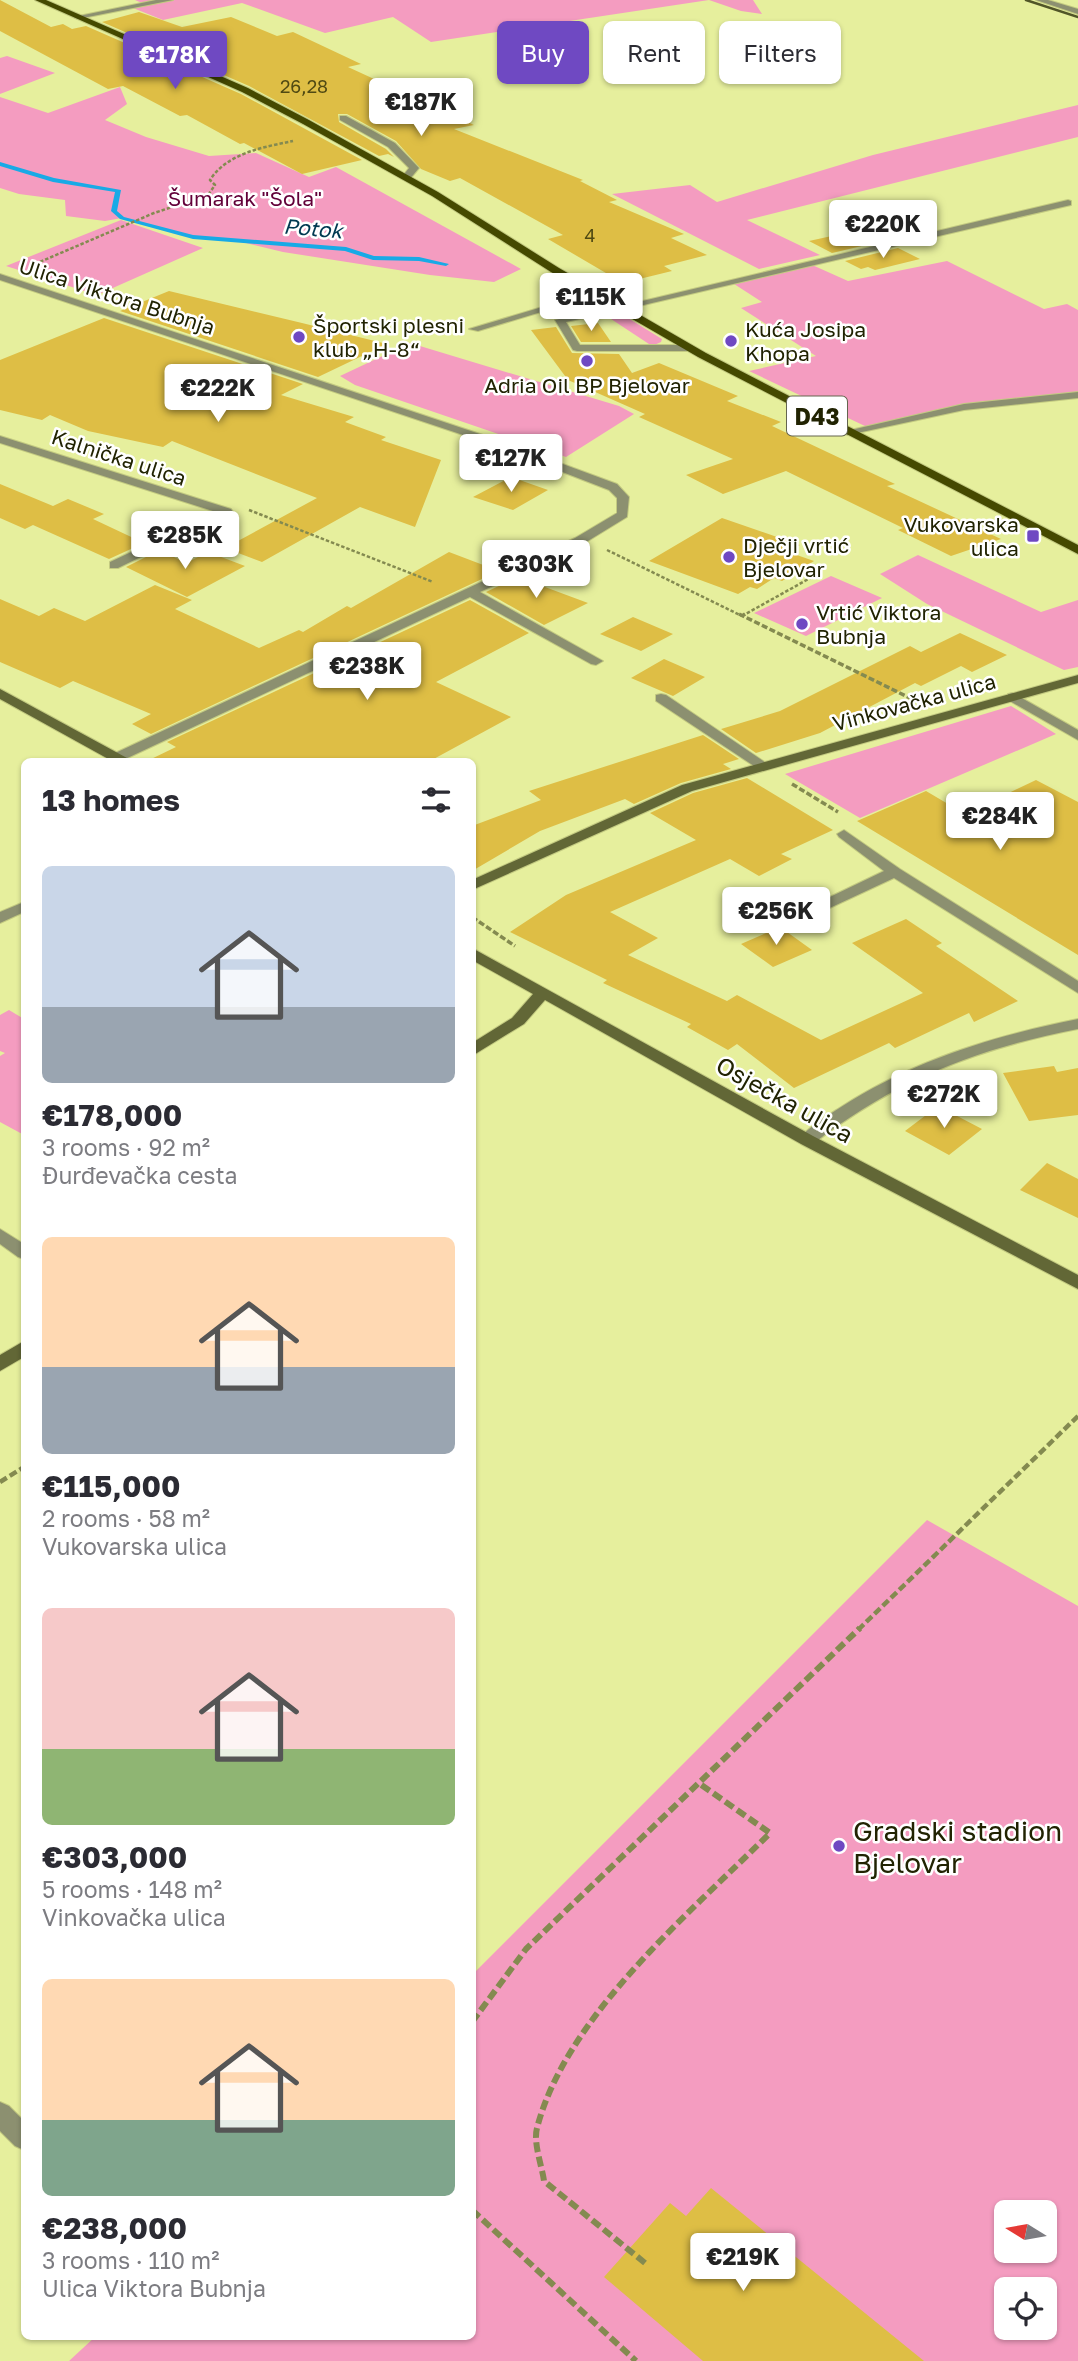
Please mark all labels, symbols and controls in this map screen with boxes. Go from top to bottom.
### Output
chip: Buy [497,21,589,84]
chip: Rent [603,21,705,84]
chip: Filters [719,21,841,84]
pin: €178K [126,32,224,91]
text: €178K [139,40,211,68]
house number: 26,28 [280,75,328,97]
pin: €187K [372,78,470,138]
text: €187K [385,87,457,115]
park label: Šumarak "Šola" [168,185,322,211]
pin: €220K [834,201,932,260]
text: €220K [845,209,921,237]
water label: Potok [282,212,346,244]
house number: 4 [585,224,596,246]
street label: Ulica Viktora Bubnja [16,252,218,340]
pin: €115K [542,274,640,333]
text: €115K [556,282,626,310]
place label: Športski plesni klub „H-8“ [313,312,464,362]
place label: Kuća Josipa Khopa [745,316,866,366]
marker: Športski plesni klub „H-8“ [291,329,307,345]
marker: Kuća Josipa Khopa [723,333,739,349]
marker: Adria Oil BP Bjelovar [579,353,595,369]
pin: €222K [169,364,267,424]
place label: Adria Oil BP Bjelovar [484,372,690,398]
text: €222K [181,373,255,401]
road number: D43 [787,396,847,436]
street label: Kalnička ulica [48,423,190,491]
pin: €127K [462,434,560,494]
text: €127K [475,443,547,471]
place label: Vukovarska ulica [904,511,1019,561]
pin: €285K [136,512,234,571]
text: €285K [147,520,223,548]
marker: Vukovarska ulica [1025,528,1041,544]
place label: Dječji vrtić Bjelovar [743,532,849,582]
pin: €303K [487,540,585,600]
text: €303K [498,549,574,577]
marker: Dječji vrtić Bjelovar [721,549,737,565]
place label: Vrtić Viktora Bubnja [816,599,941,649]
marker: Vrtić Viktora Bubnja [794,616,810,632]
pin: €238K [318,642,416,702]
text: €238K [329,651,405,679]
street label: Vinkovačka ulica [830,668,998,736]
icon: filters [417,781,455,819]
text: 13 homes [42,782,180,818]
pin: €284K [951,792,1049,852]
text: €284K [962,801,1038,829]
pin: €256K [727,888,825,947]
text: €256K [738,896,814,924]
icon: home [186,912,312,1038]
street label: Osječka ulica [711,1049,859,1149]
pin: €272K [895,1070,993,1130]
text: €272K [907,1079,981,1107]
text: €178,000 [42,1097,182,1133]
text: 3 rooms · 92 m² [42,1133,210,1161]
text: Đurđevačka cesta [42,1161,238,1189]
icon: home [186,1283,312,1409]
text: €115,000 [42,1468,180,1504]
text: 2 rooms · 58 m² [42,1504,210,1532]
text: Vukovarska ulica [42,1532,227,1560]
icon: home [186,1654,312,1780]
place label: Gradski stadion Bjelovar [853,1814,1062,1879]
marker: Gradski stadion Bjelovar [831,1838,847,1854]
text: €303,000 [42,1839,187,1875]
text: 5 rooms · 148 m² [42,1875,222,1903]
text: Vinkovačka ulica [42,1903,226,1931]
icon: home [186,2025,312,2151]
north arrow [994,2200,1057,2263]
map controls [994,2200,1057,2340]
text: €238,000 [42,2210,187,2246]
pin: €219K [694,2234,792,2293]
text: €219K [706,2242,780,2270]
text: 3 rooms · 110 m² [42,2246,219,2274]
text: Ulica Viktora Bubnja [42,2274,266,2302]
button: locate [994,2277,1057,2340]

